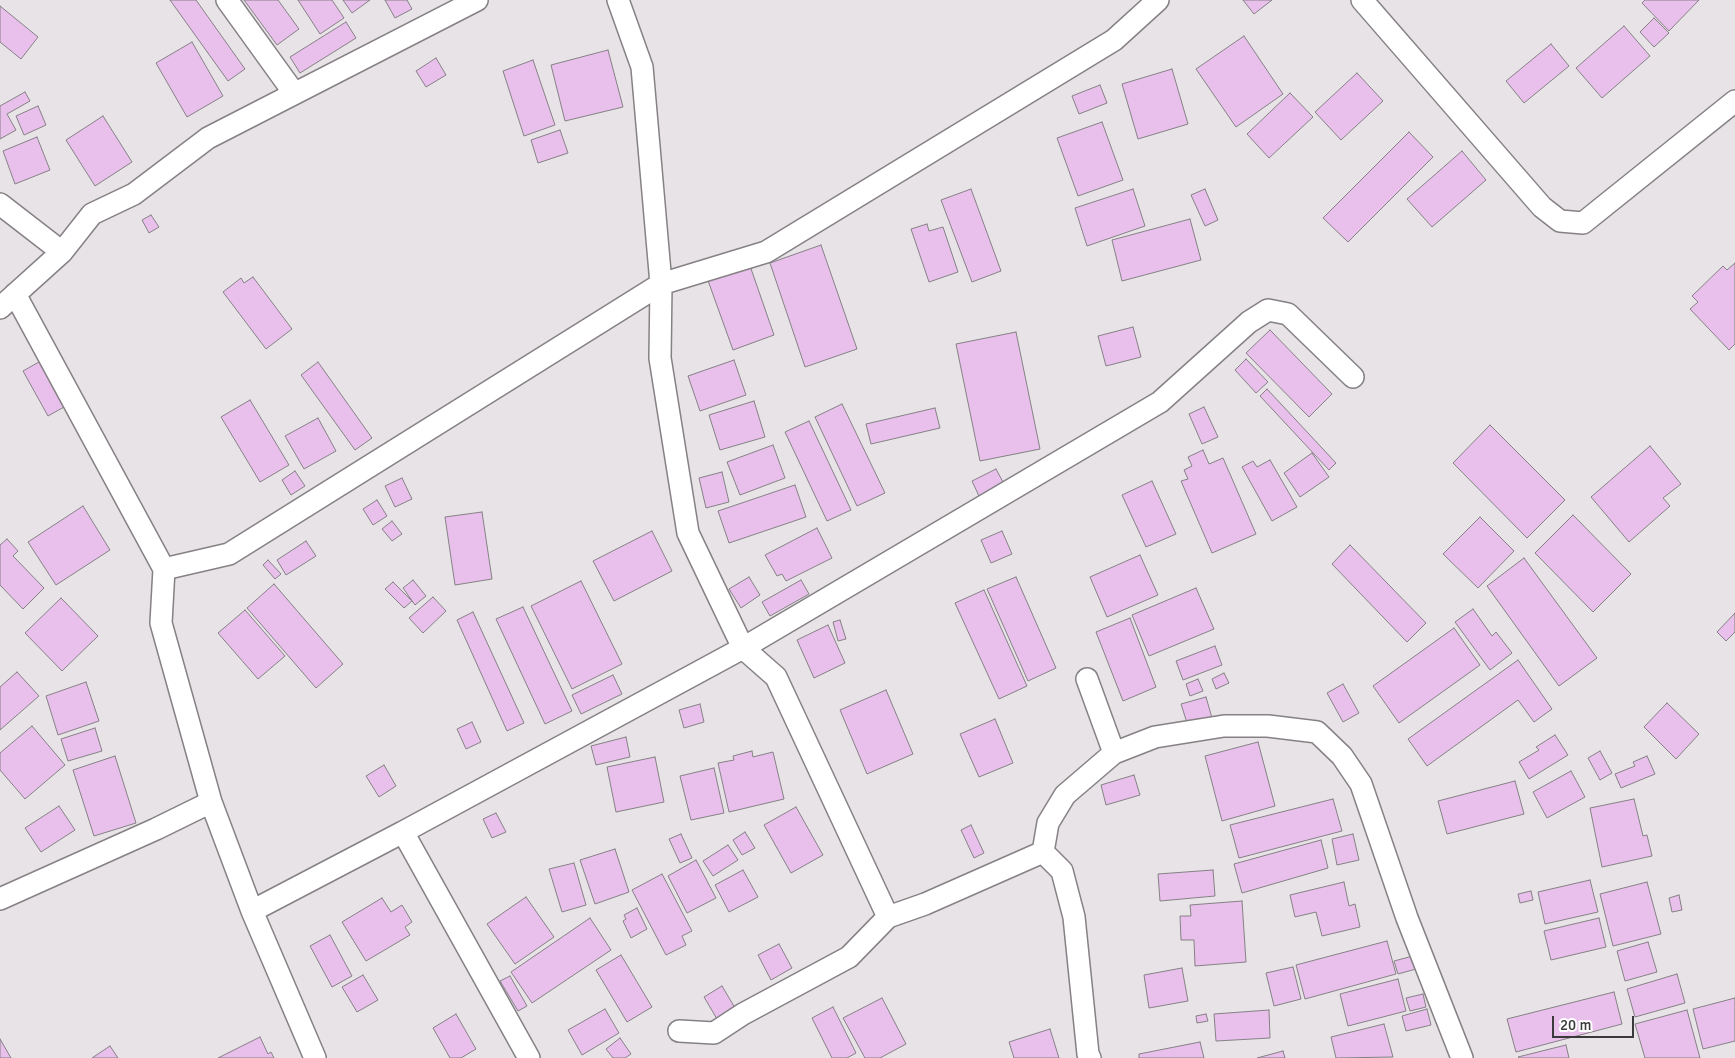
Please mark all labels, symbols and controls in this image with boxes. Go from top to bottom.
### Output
scale bar [1555,1006,1638,1038]
text: 20 m [1560,1016,1591,1034]

